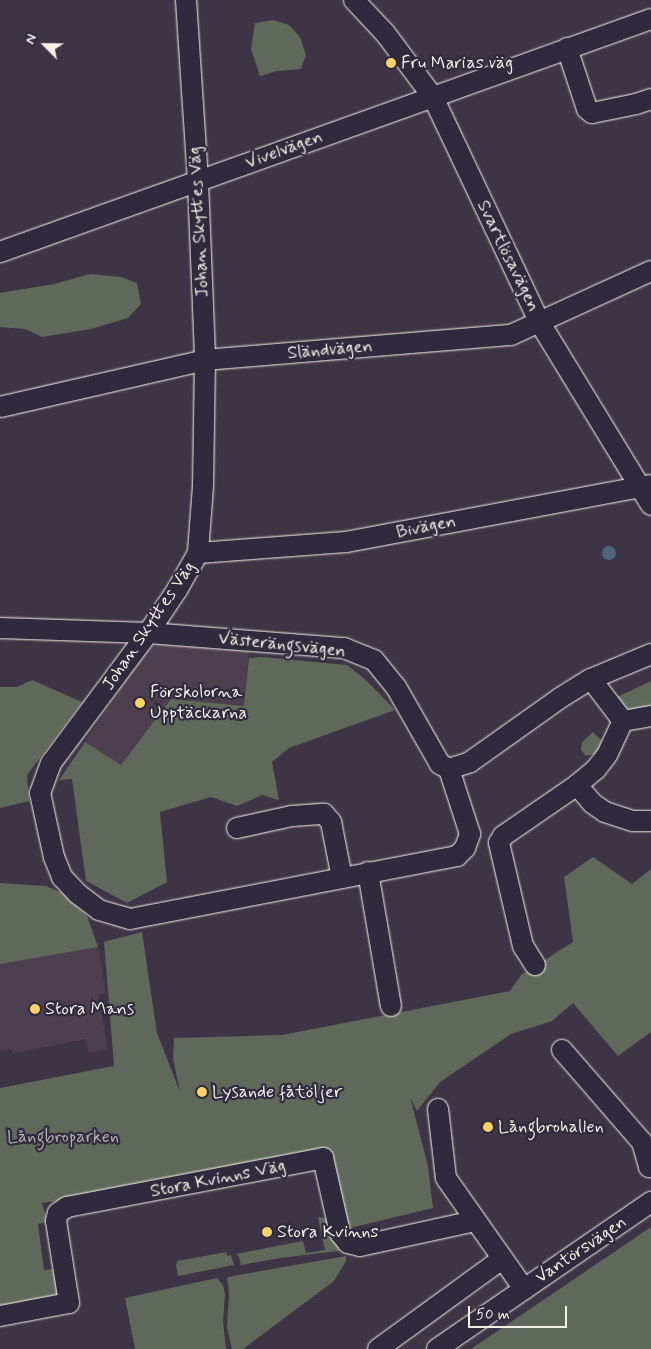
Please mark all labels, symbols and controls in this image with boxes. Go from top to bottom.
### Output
north arrow [20,20,70,70]
text: N [21,31,41,47]
place label: Fru Marias väg [401,52,516,74]
marker: Fru Marias väg [385,57,397,69]
street label: Vivelvägen [242,126,326,174]
street label: Johan Skyttes Väg [184,146,214,298]
street label: Svartlösavägen [472,197,544,315]
street label: Sländvägen [287,336,373,364]
street label: Bivägen [394,511,458,543]
street label: Johan Skyttes Väg [98,557,200,695]
street label: Västerängsvägen [217,628,347,662]
place label: Förskolorna Upptäckarna [150,682,247,724]
marker: Förskolorna Upptäckarna [134,697,146,709]
place label: Stora Mans [45,998,133,1020]
marker: Stora Mans [29,1003,41,1015]
place label: Lysande fåtöljer [212,1081,343,1103]
marker: Lysande fåtöljer [196,1086,208,1098]
place label: Långbrohallen [498,1116,604,1138]
marker: Långbrohallen [482,1121,494,1133]
park label: Långbroparken [7,1126,119,1148]
street label: Stora Kvinns Väg [150,1156,286,1202]
street label: Vantörsvägen [531,1212,631,1288]
place label: Stora Kvinns [277,1221,379,1243]
marker: Stora Kvinns [261,1226,273,1238]
scale bar [471,1296,570,1328]
text: 50 m [476,1305,510,1325]

